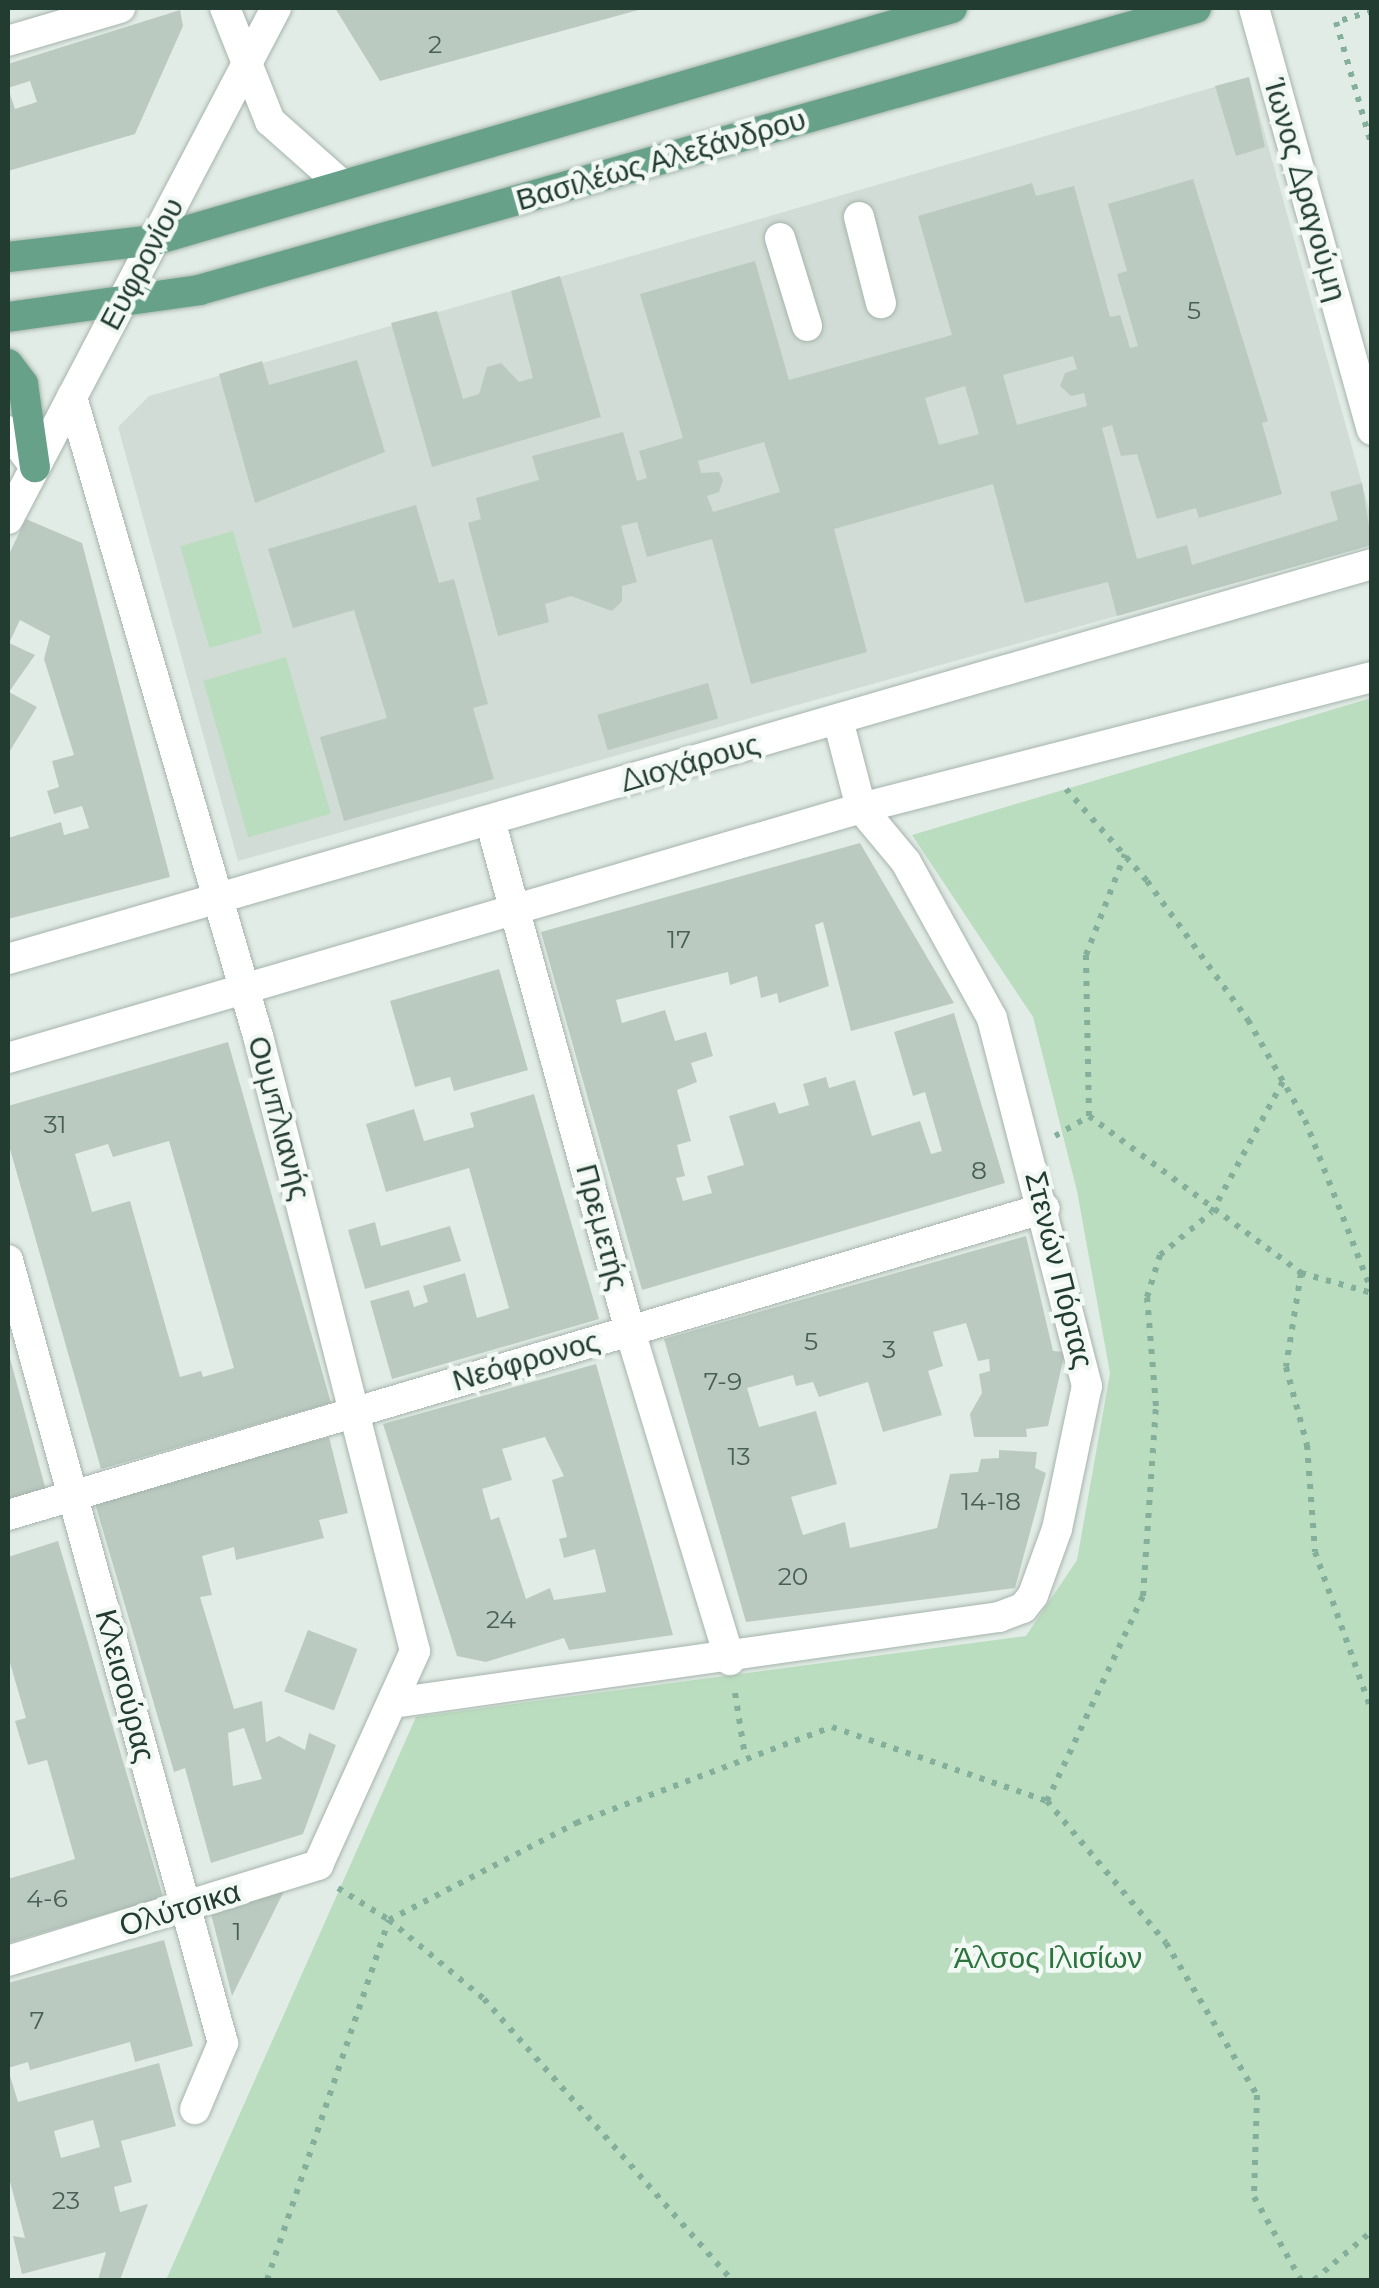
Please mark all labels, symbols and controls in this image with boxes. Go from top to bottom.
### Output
house number: 2 [428,29,442,59]
street label: Ίωνος Δραγούμη [1256,75,1354,305]
street label: Βασιλέως Αλεξάνδρου [512,101,810,219]
street label: Ευφρονίου [92,192,192,336]
house number: 5 [1187,295,1201,325]
street label: Διοχάρους [616,726,764,800]
house number: 17 [667,924,691,954]
street label: Ουμπλιανής [240,1032,318,1204]
house number: 31 [43,1109,67,1139]
house number: 8 [971,1155,987,1185]
street label: Πρεμετής [568,1160,636,1294]
street label: Στενών Πόρτας [1017,1168,1101,1372]
street label: Νεόφρονος [448,1323,604,1399]
house number: 5 [804,1326,818,1356]
house number: 3 [882,1334,896,1364]
house number: 7-9 [704,1366,742,1396]
house number: 13 [727,1441,751,1471]
house number: 14-18 [961,1486,1021,1516]
house number: 20 [778,1561,808,1591]
house number: 24 [486,1604,516,1634]
street label: Κλεισούρας [87,1606,163,1766]
street label: Ολύτσικα [115,1874,245,1944]
house number: 4-6 [26,1883,68,1913]
house number: 1 [232,1916,242,1946]
park label: Άλσος Ιλισίων [954,1940,1142,1976]
house number: 7 [30,2005,44,2035]
house number: 23 [52,2185,80,2215]

